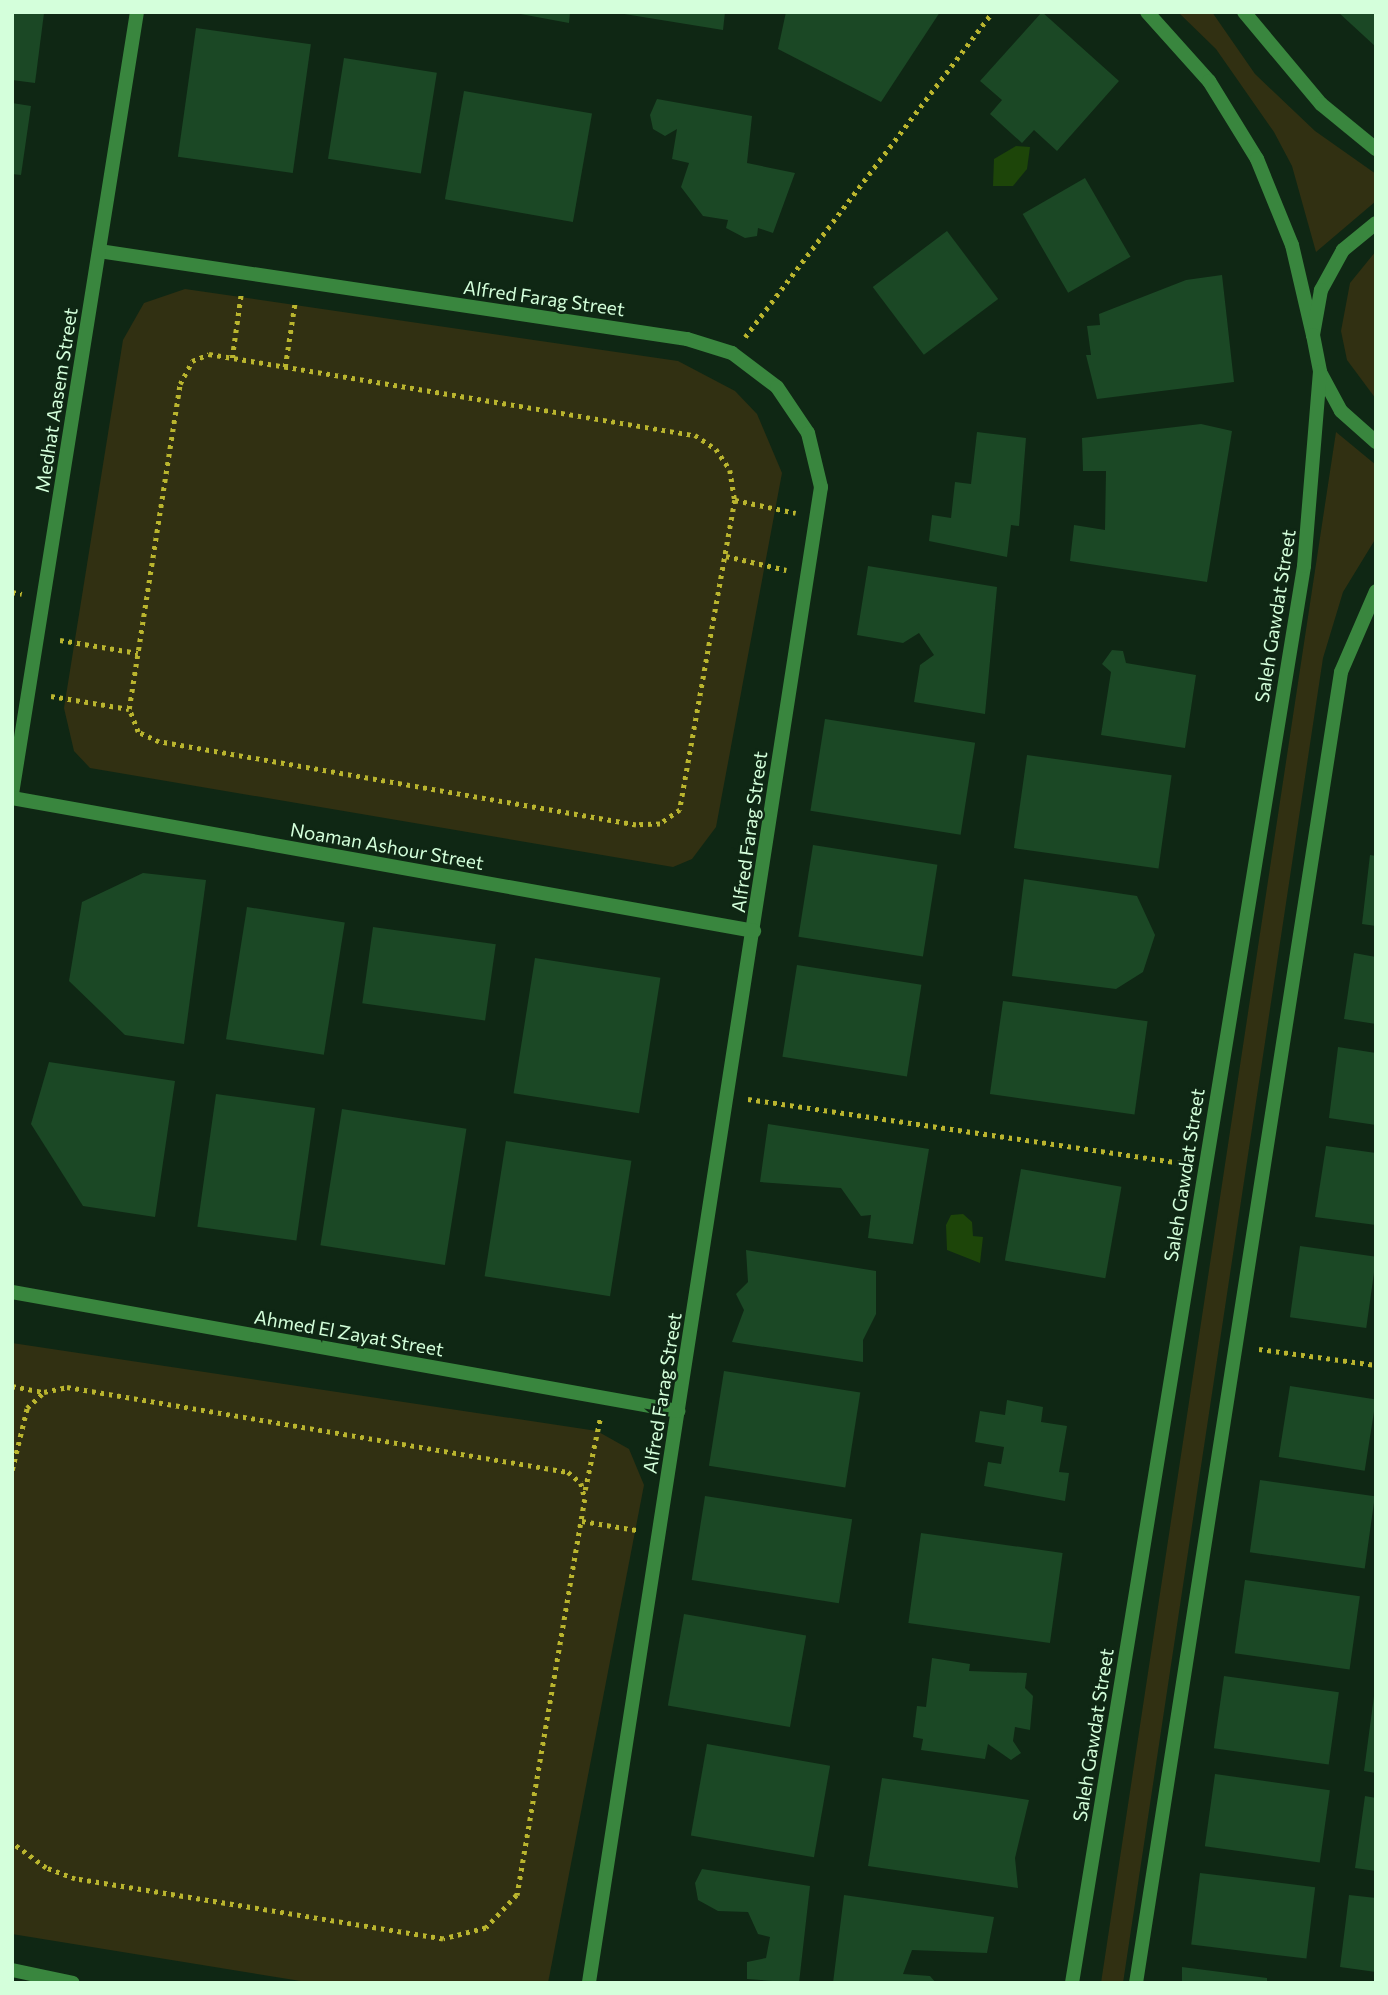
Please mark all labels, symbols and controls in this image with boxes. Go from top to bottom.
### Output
street label: Alfred Farag Street [462,275,626,321]
street label: Medhat Aasem Street [30,306,82,494]
street label: Saleh Gawdat Street [1250,528,1300,704]
street label: Alfred Farag Street [726,750,772,914]
street label: Noaman Ashour Street [288,818,486,874]
street label: Saleh Gawdat Street [1159,1087,1209,1263]
street label: Ahmed El Zayat Street [252,1305,446,1361]
street label: Alfred Farag Street [638,1311,686,1475]
street label: Saleh Gawdat Street [1068,1647,1118,1823]

